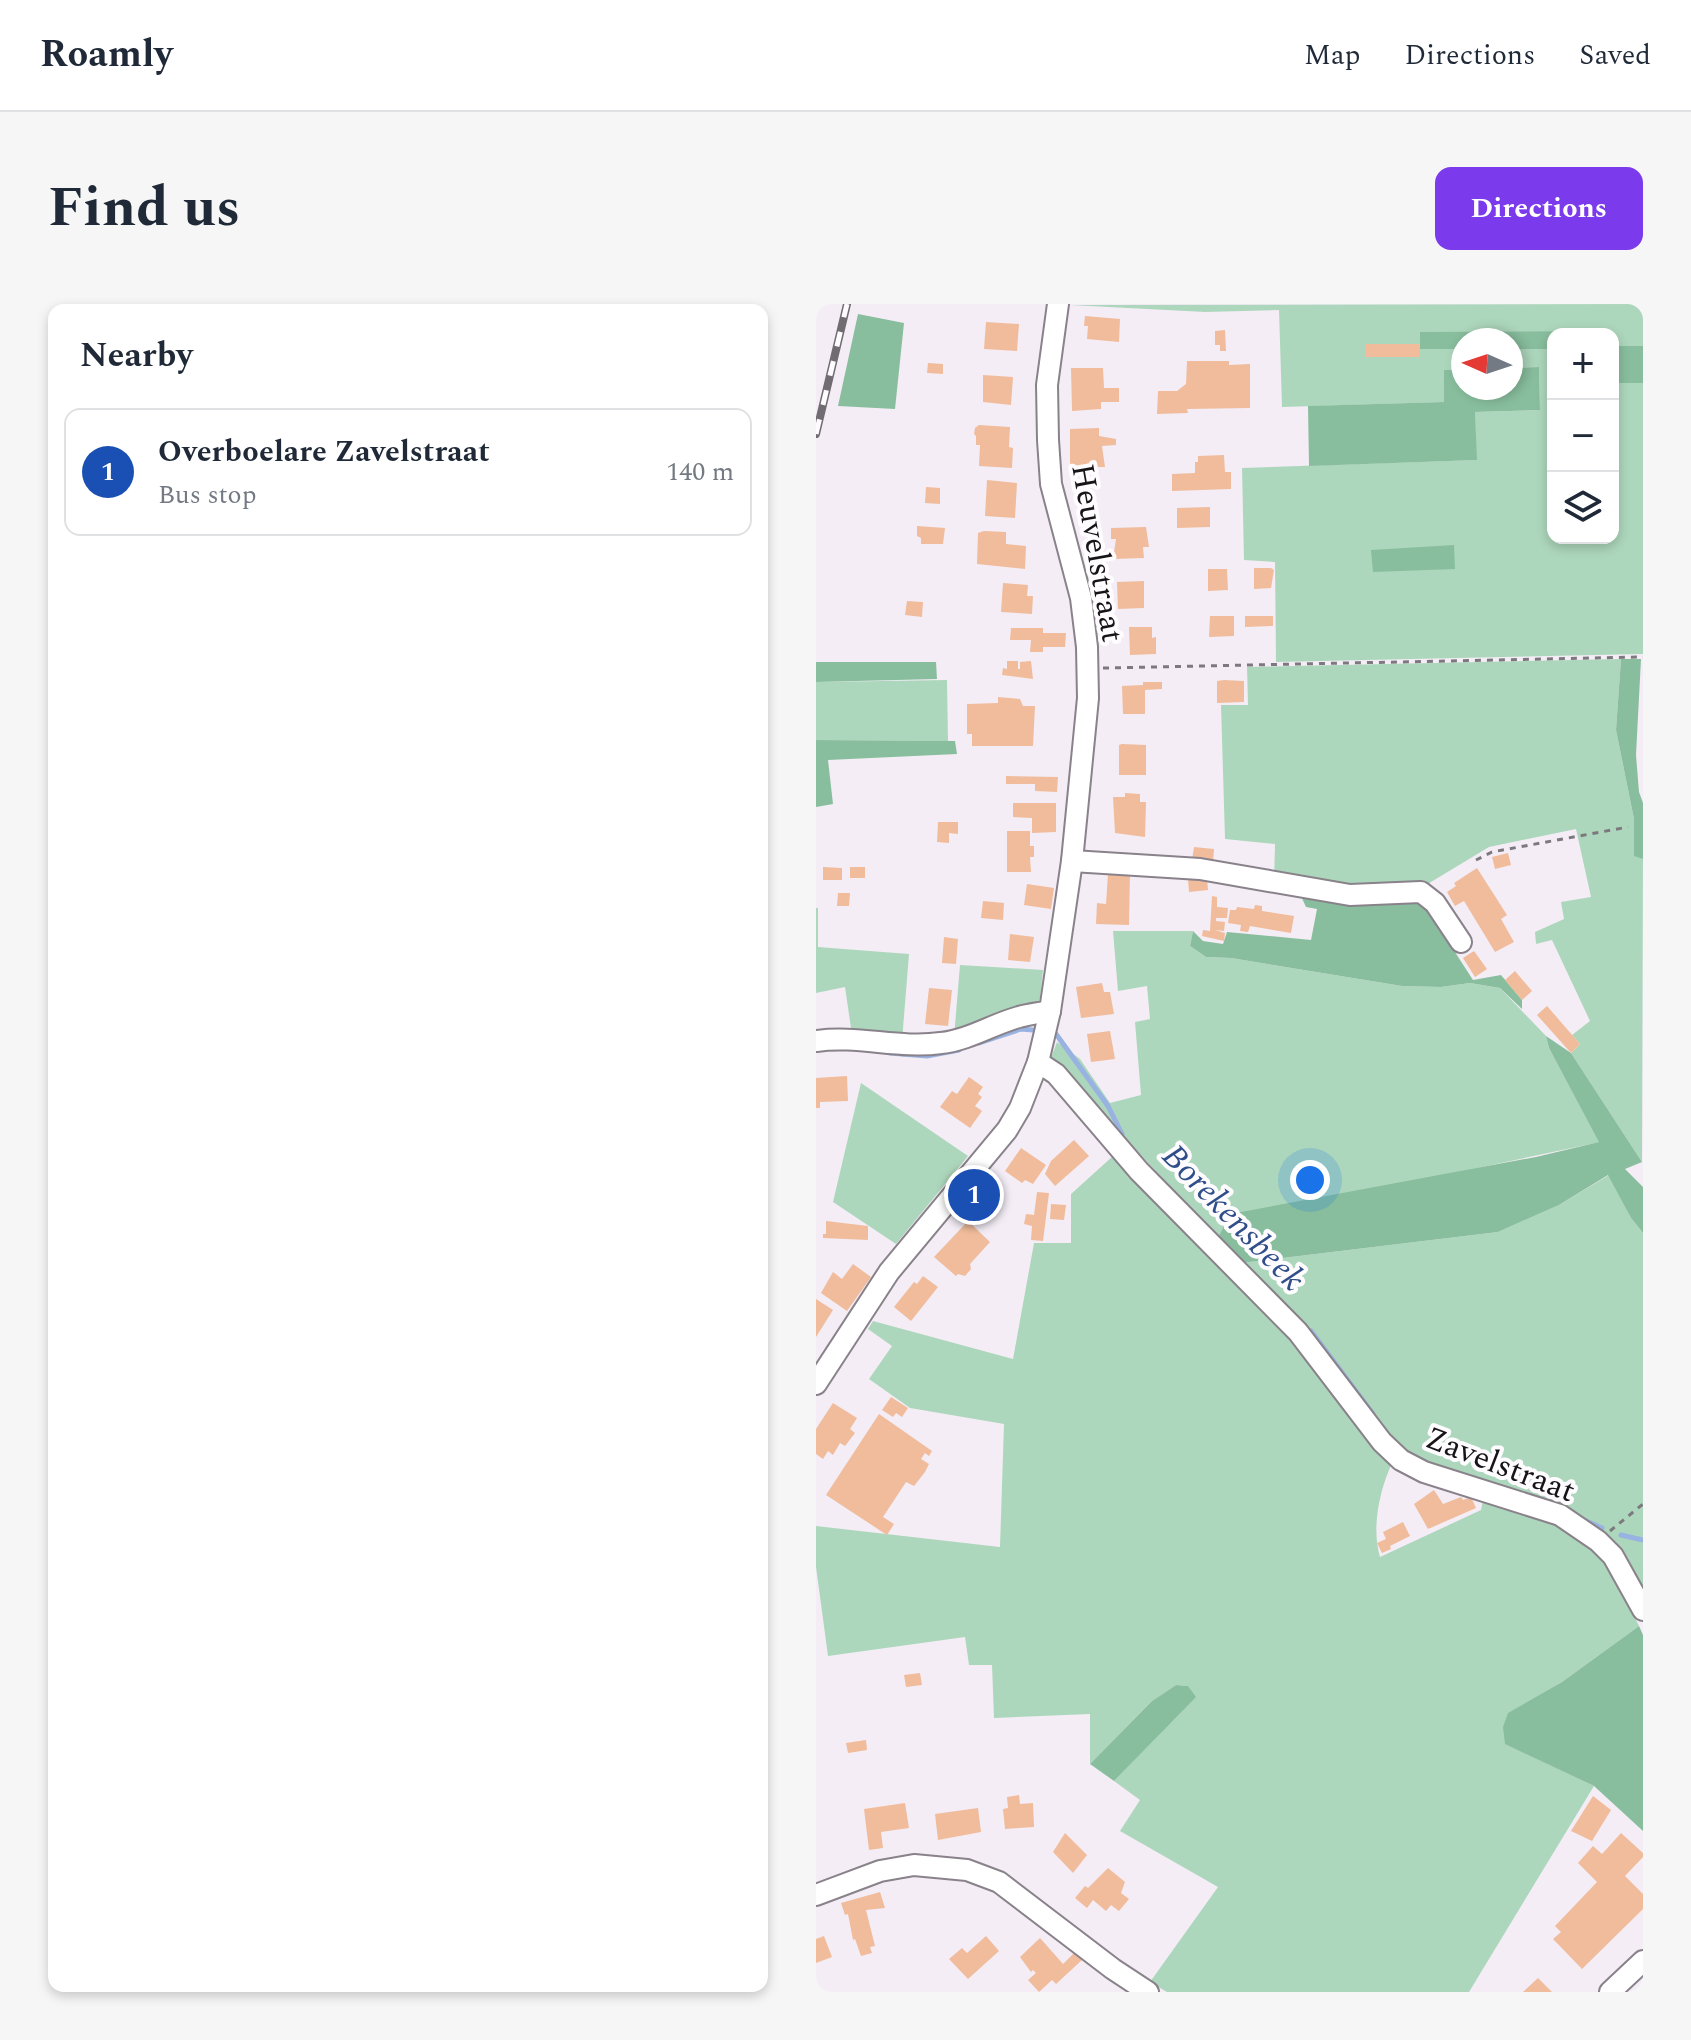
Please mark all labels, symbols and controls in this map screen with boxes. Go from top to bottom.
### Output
text: Roamly [40,26,173,84]
text: Map [1304,34,1361,77]
text: Directions [1405,34,1535,77]
text: Saved [1579,34,1651,77]
text: Find us [48,166,241,251]
button: Directions [1435,167,1643,250]
north arrow [1451,328,1523,400]
map controls [1547,328,1619,544]
button: + [1547,328,1619,400]
text: Nearby [80,330,193,382]
button: − [1547,400,1619,472]
text: Overboelare Zavelstraat [158,429,490,475]
text: 1 [101,452,115,492]
text: 140 m [666,452,734,492]
street label: Heuvelstraat [1057,460,1137,646]
button: layers [1547,472,1619,544]
text: Bus stop [158,475,256,515]
water label: Borekensbeek [1149,1132,1317,1304]
your location [1290,1160,1330,1200]
pin: 1 [948,1165,1000,1225]
street label: Zavelstraat [1418,1414,1582,1516]

